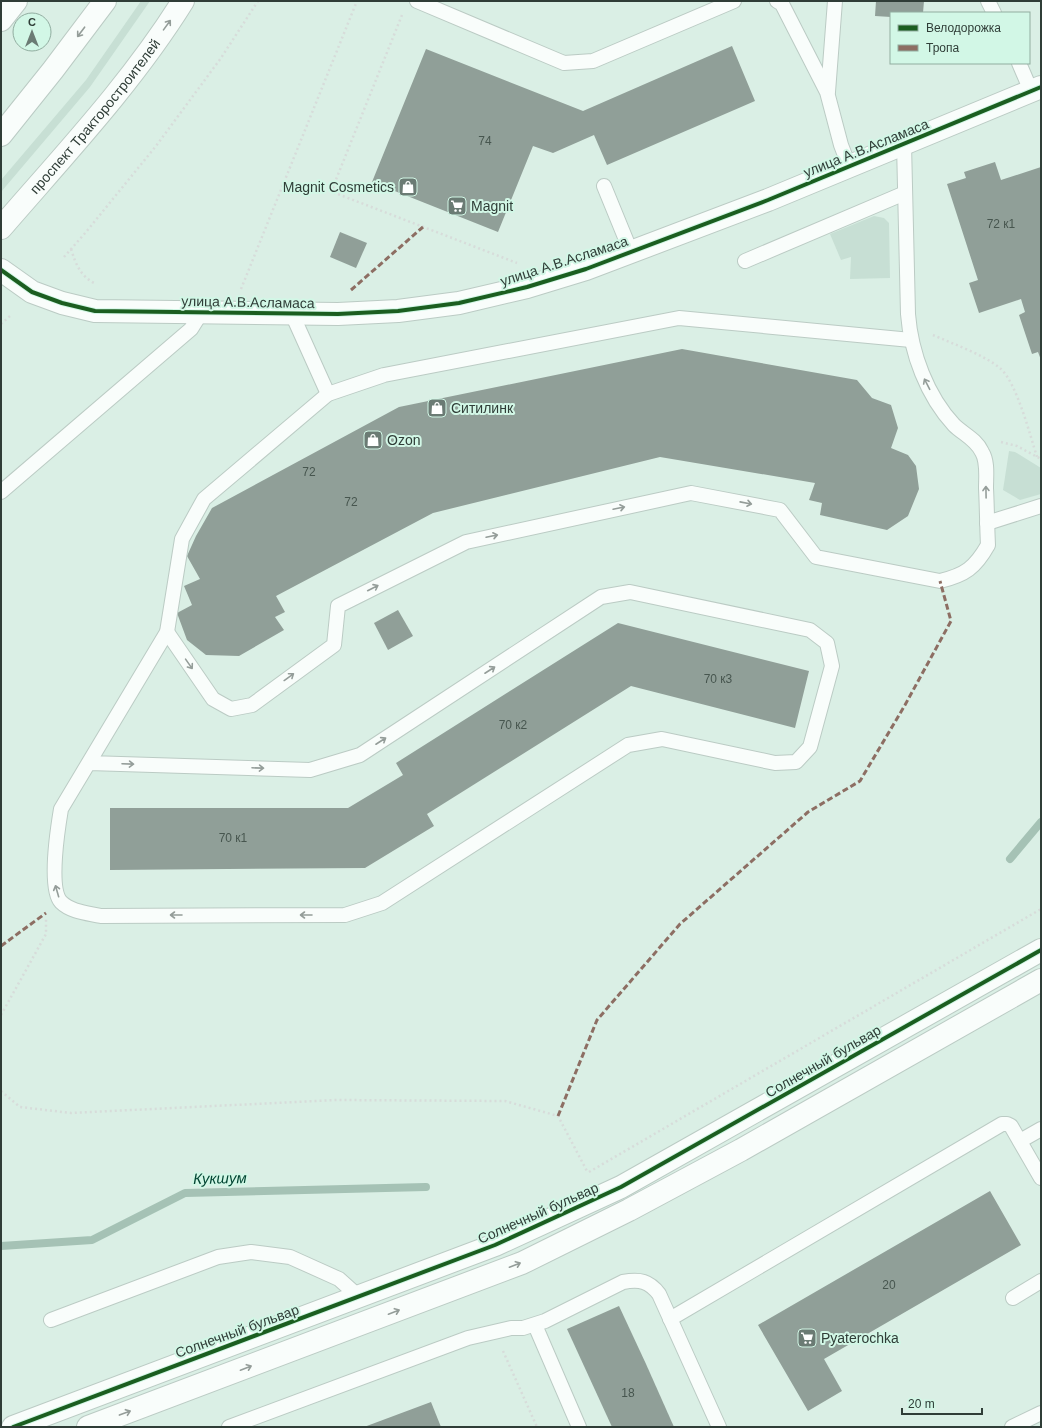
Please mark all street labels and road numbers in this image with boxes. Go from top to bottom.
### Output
street label: проспект Тракторостроителей [27,36,163,197]
street label: улица А.В.Асламаса [801,116,931,180]
street label: улица А.В.Асламаса [498,233,630,289]
street label: улица А.В.Асламаса [181,293,315,311]
street label: Солнечный бульвар [763,1021,884,1101]
street label: Солнечный бульвар [475,1179,601,1247]
street label: Солнечный бульвар [173,1301,301,1361]

